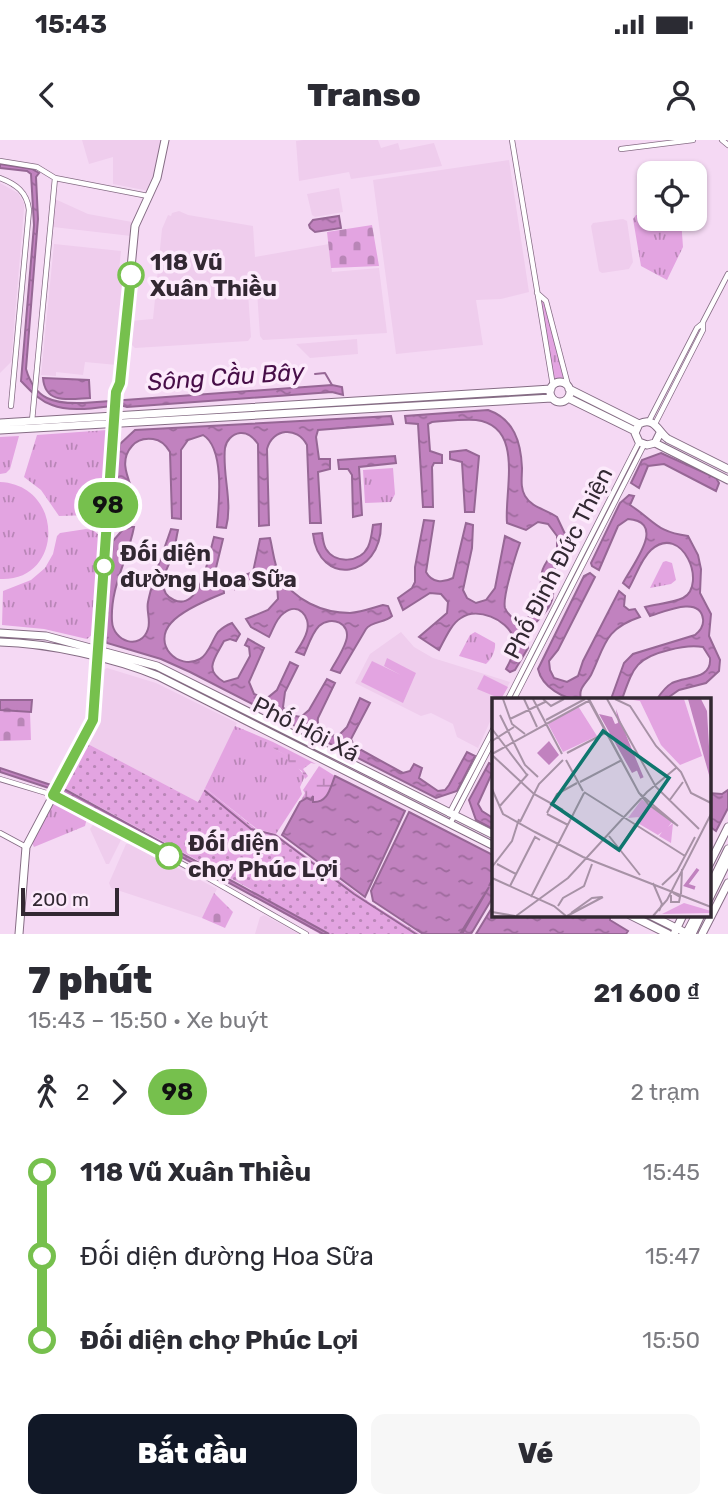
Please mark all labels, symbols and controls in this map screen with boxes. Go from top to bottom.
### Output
text: 15:43 [35,9,107,40]
icon: back [28,76,66,114]
text: Transo [307,76,421,114]
icon: person [662,76,700,114]
map controls [637,161,707,231]
button: locate [637,161,707,231]
place label: 118 Vũ Xuân Thiều [150,248,277,302]
marker: 118 Vũ Xuân Thiều [118,262,144,288]
water label: Sông Cầu Bây [146,355,306,396]
street label: Phố Đinh Đức Thiện [498,463,618,663]
line badge: 98 [76,482,140,528]
text: 98 [92,491,124,519]
place label: Đối diện đường Hoa Sữa [120,539,297,593]
marker: Đối diện đường Hoa Sữa [94,556,114,576]
street label: Phố Hội Xá [248,690,364,768]
inset map [492,698,710,916]
place label: Đối diện chợ Phúc Lợi [188,829,338,883]
marker: Đối diện chợ Phúc Lợi [156,843,182,869]
scale bar [21,885,119,917]
text: 200 m [32,888,89,911]
text: 7 phút [28,957,152,1003]
text: 21 600 ₫ [593,978,700,1009]
text: 15:43 – 15:50 · Xe buýt [28,1006,268,1034]
icon: walk [28,1073,66,1111]
icon: forward [100,1073,138,1111]
text: 2 [76,1078,90,1106]
text: 98 [162,1078,193,1106]
text: 2 trạm [630,1078,700,1106]
text: 118 Vũ Xuân Thiều [80,1157,311,1188]
text: 15:45 [643,1158,700,1186]
text: Đối diện đường Hoa Sữa [80,1241,374,1272]
text: 15:47 [645,1242,700,1270]
text: Đối diện chợ Phúc Lợi [80,1325,358,1356]
text: 15:50 [642,1326,700,1354]
button: Bắt đầu [28,1414,357,1494]
button: Vé [371,1414,700,1494]

